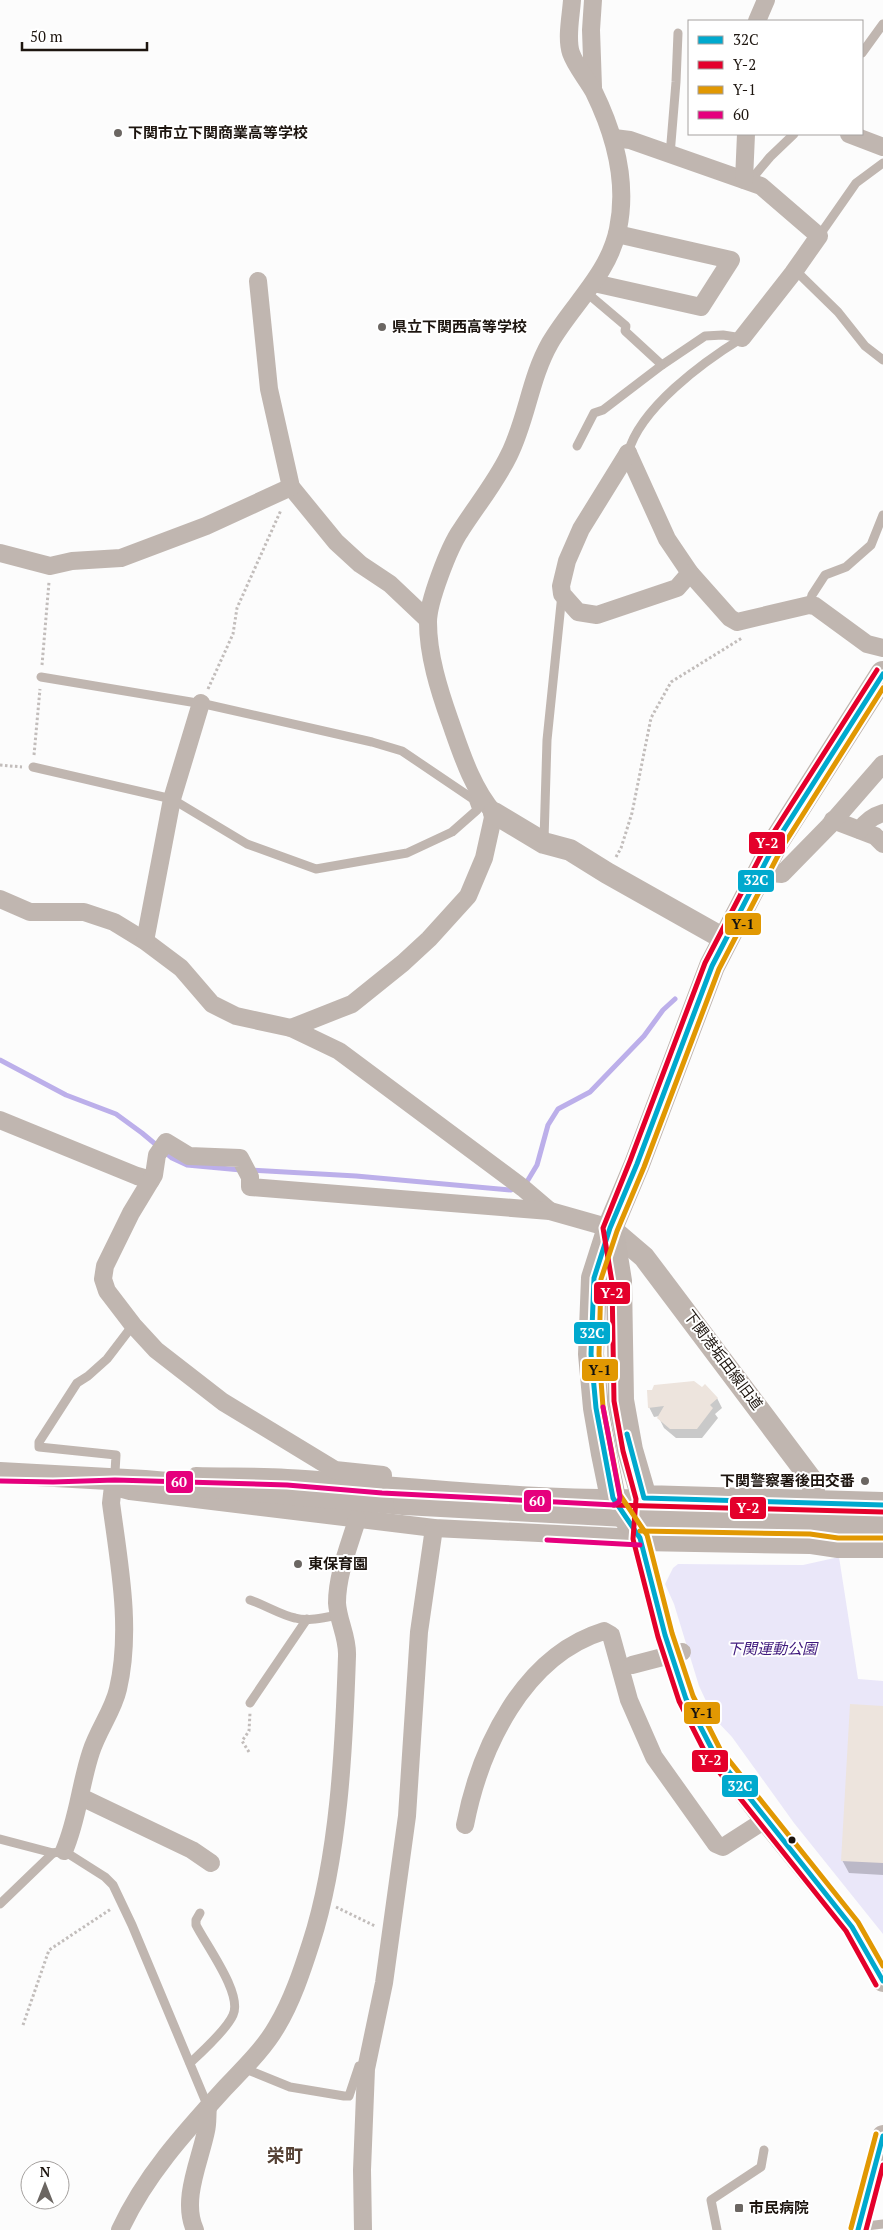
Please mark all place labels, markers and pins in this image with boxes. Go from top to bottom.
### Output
place label: 下関市立下関商業高等学校 [128,122,308,142]
marker: 下関市立下関商業高等学校 [112,127,124,139]
place label: 県立下関西高等学校 [392,316,527,336]
marker: 県立下関西高等学校 [376,321,388,333]
place label: 下関警察署後田交番 [720,1470,855,1490]
marker: 下関警察署後田交番 [859,1475,871,1487]
place label: 東保育園 [308,1553,368,1573]
marker: 東保育園 [292,1558,304,1570]
unlabelled marker [787,1835,797,1845]
place label: 市民病院 [749,2197,809,2217]
marker: 市民病院 [733,2202,745,2214]

